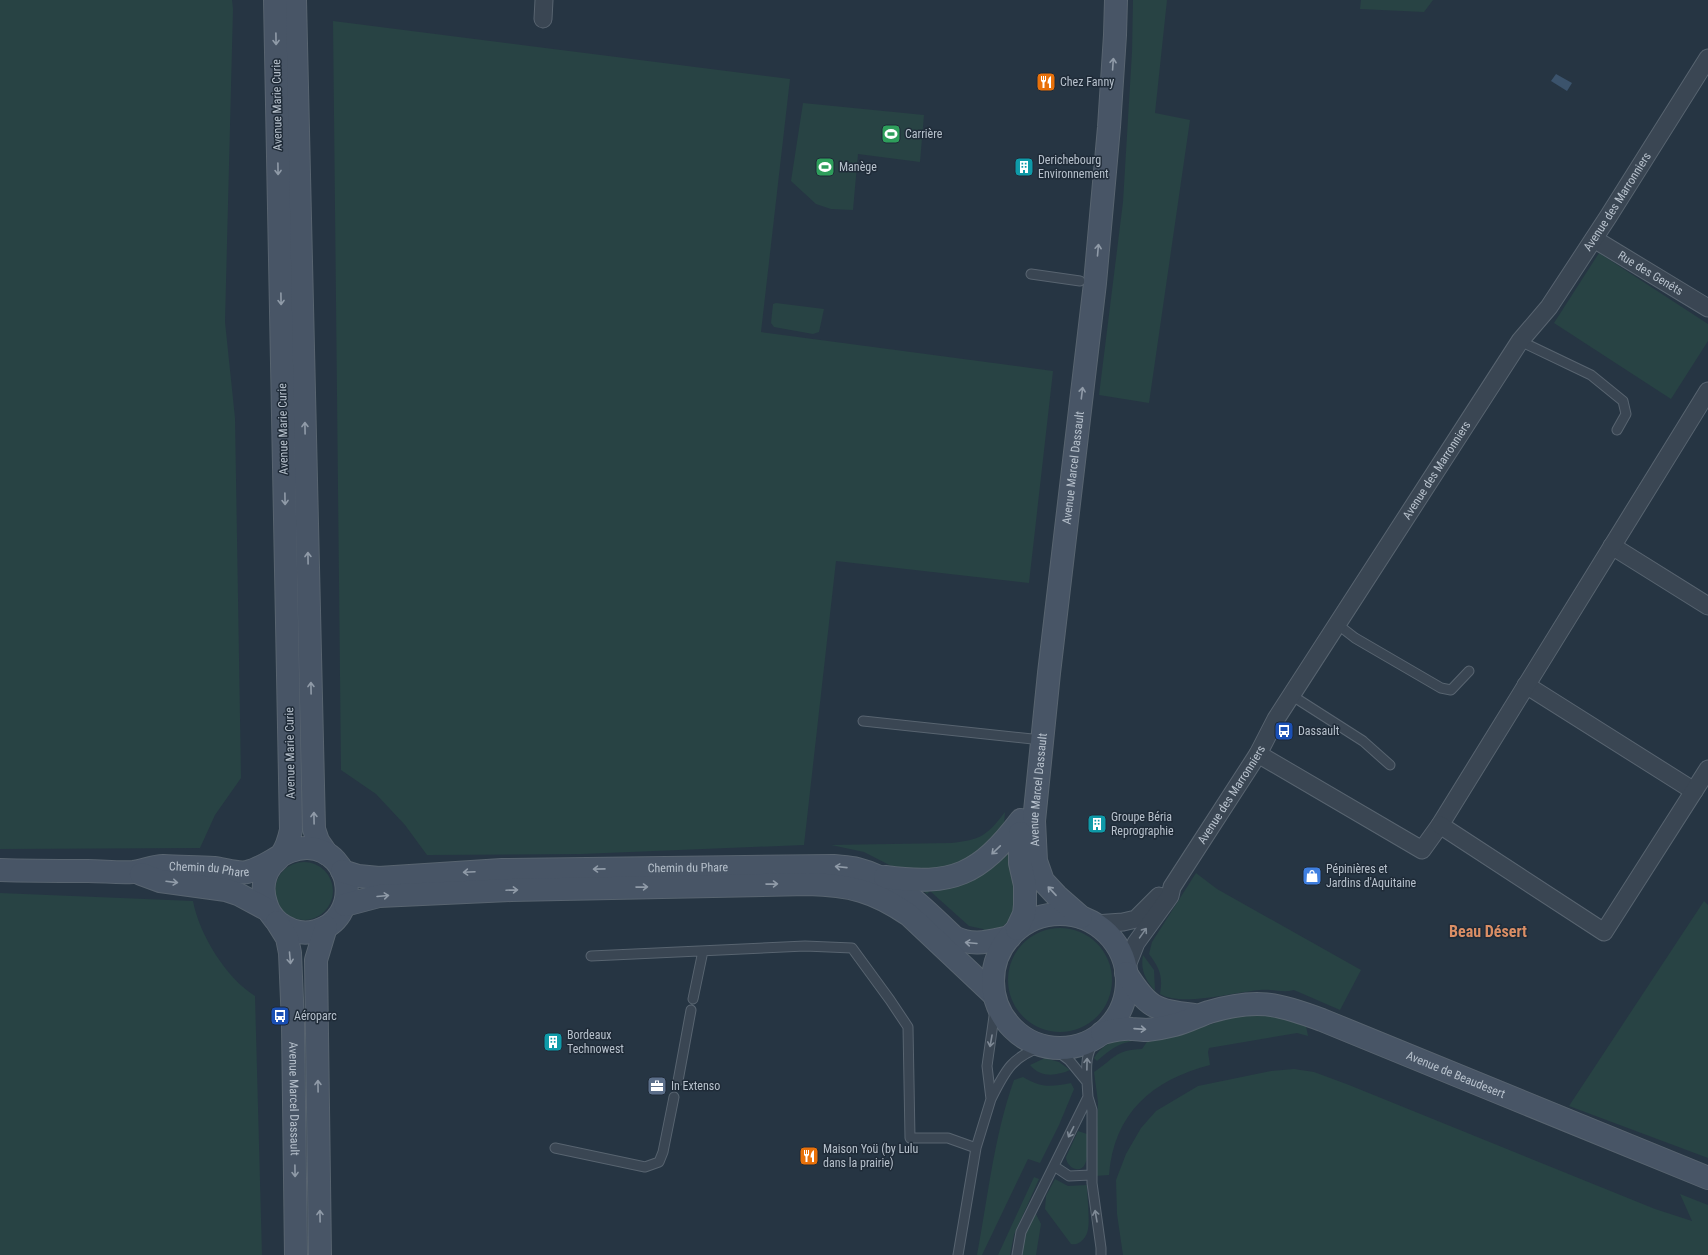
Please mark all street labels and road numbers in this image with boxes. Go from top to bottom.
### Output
street label: Avenue Marie Curie [269,59,285,151]
street label: Avenue des Marronniers [1581,150,1654,254]
street label: Rue des Genêts [1615,248,1686,298]
street label: Avenue Marie Curie [275,383,291,475]
street label: Avenue Marcel Dassault [1060,410,1087,525]
street label: Avenue des Marronniers [1400,418,1473,522]
street label: Avenue Marie Curie [282,707,298,799]
street label: Avenue Marcel Dassault [1027,732,1050,847]
street label: Avenue des Marronniers [1195,743,1268,847]
street label: Chemin du Phare [169,859,251,880]
street label: Chemin du Phare [648,860,729,875]
street label: Avenue Marcel Dassault [286,1042,302,1156]
street label: Avenue de Beaudesert [1404,1048,1508,1101]

